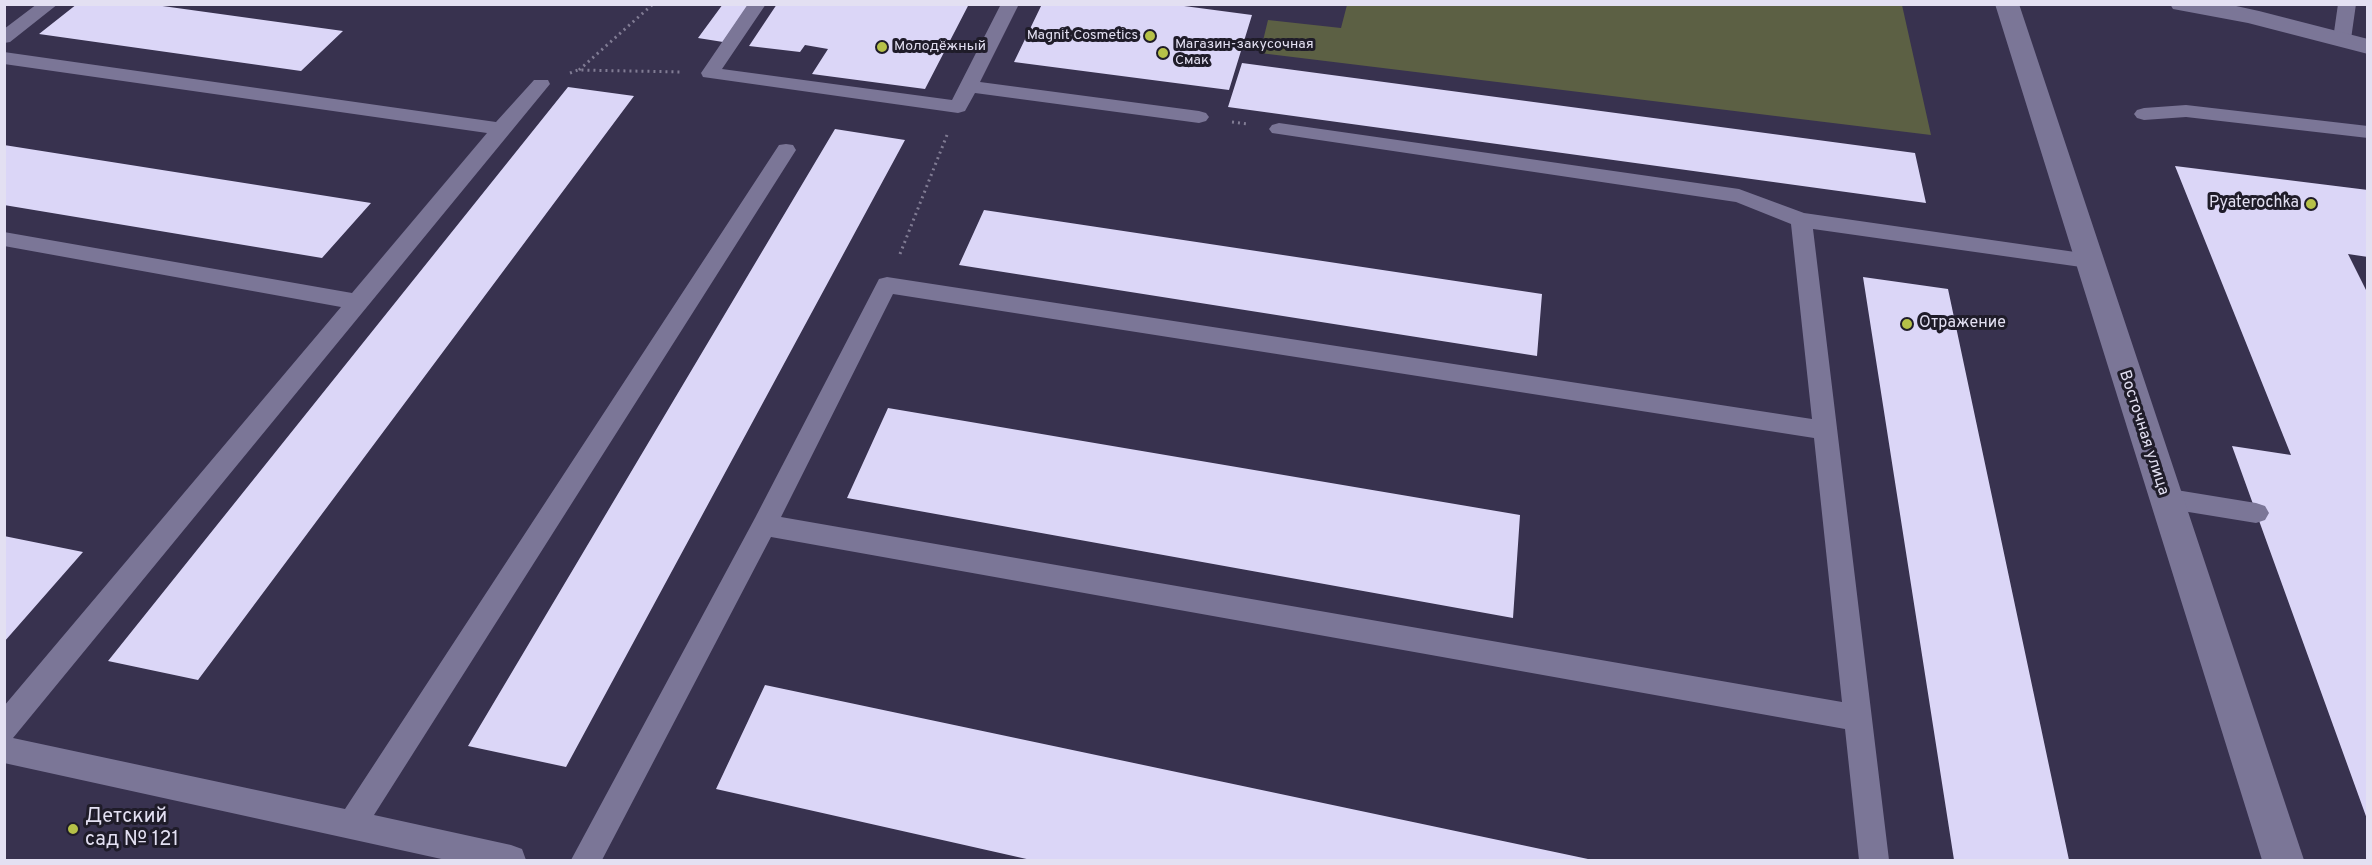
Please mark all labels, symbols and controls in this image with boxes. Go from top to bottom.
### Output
place label: Magnit Cosmetics [1027,28,1138,44]
marker: Magnit Cosmetics [1143,29,1157,43]
place label: Магазин-закусочная Смак [1175,37,1314,70]
place label: Молодёжный [894,39,986,55]
marker: Молодёжный [875,40,889,54]
marker: Магазин-закусочная Смак [1156,46,1170,60]
place label: Pyaterochka [2209,194,2299,214]
marker: Pyaterochka [2304,197,2318,211]
place label: Отражение [1919,314,2006,334]
marker: Отражение [1900,317,1914,331]
street label: Восточная улица [2114,368,2172,498]
place label: Детский сад № 121 [85,806,179,853]
marker: Детский сад № 121 [66,822,80,836]

